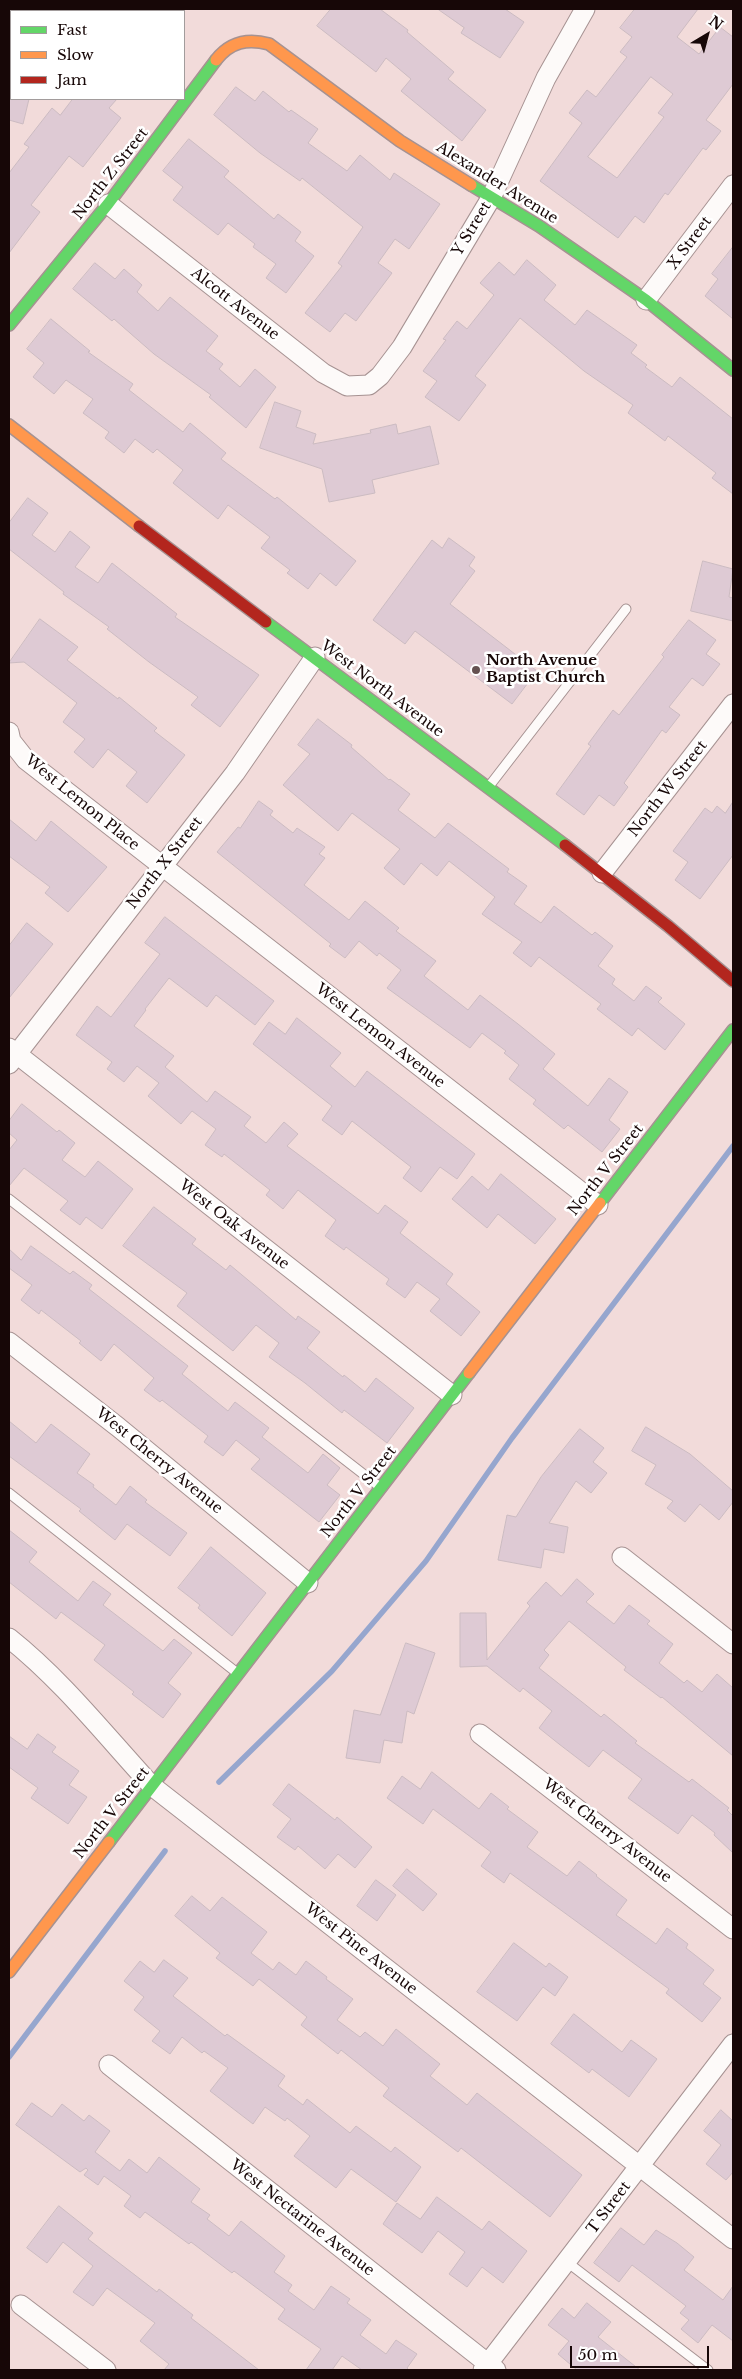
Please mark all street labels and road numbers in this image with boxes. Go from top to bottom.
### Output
street label: North Z Street [70,125,152,223]
street label: Alexander Avenue [433,138,561,228]
street label: Y Street [449,198,495,260]
street label: X Street [664,213,716,273]
street label: Alcott Avenue [187,264,283,344]
street label: West North Avenue [317,637,447,741]
street label: North W Street [625,737,711,841]
street label: West Lemon Place [21,751,143,855]
street label: North X Street [123,813,207,913]
street label: West Lemon Avenue [312,980,448,1092]
street label: North V Street [565,1121,647,1219]
street label: West Oak Avenue [175,1176,293,1274]
street label: West Cherry Avenue [92,1404,226,1518]
street label: North V Street [318,1443,400,1541]
street label: North V Street [71,1764,153,1862]
street label: West Cherry Avenue [539,1775,675,1887]
street label: West Pine Avenue [301,1900,421,1998]
street label: West Nectarine Avenue [226,2156,378,2280]
street label: T Street [583,2178,635,2238]

